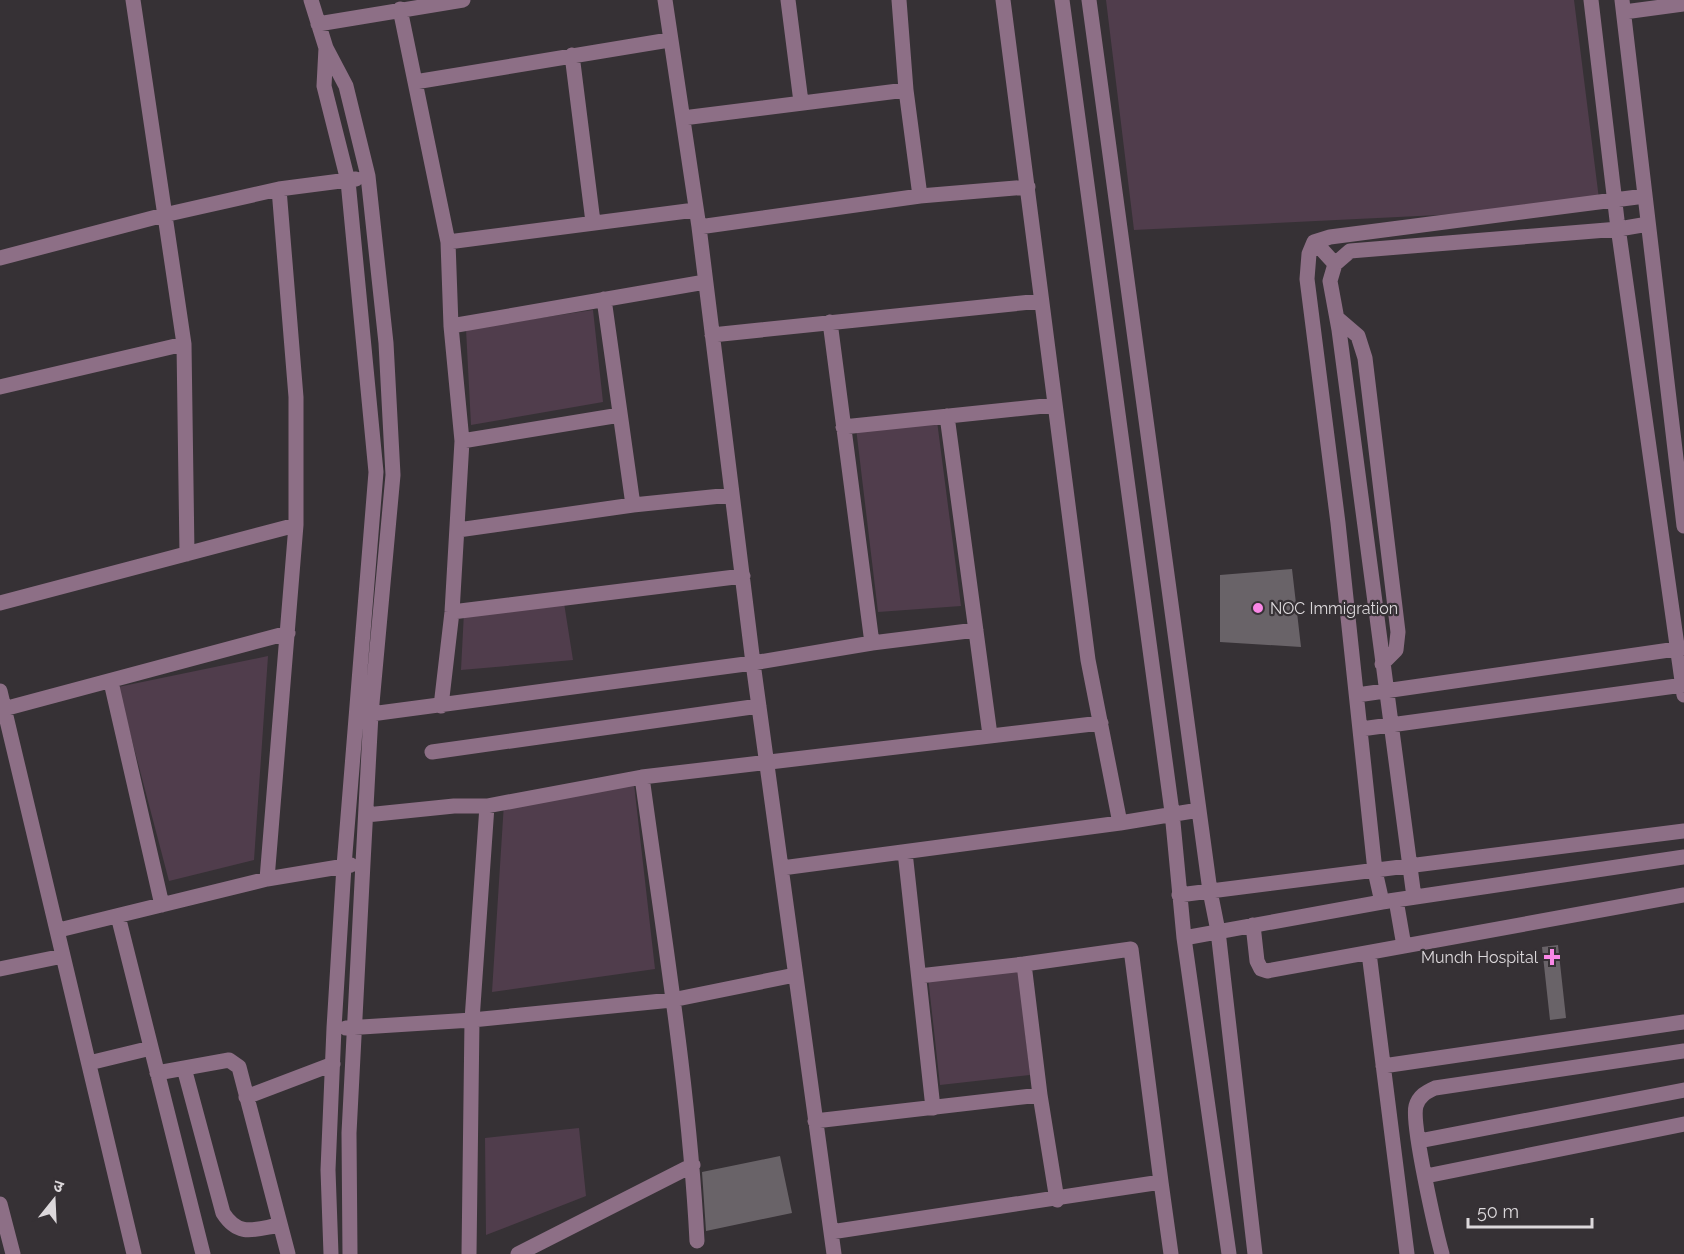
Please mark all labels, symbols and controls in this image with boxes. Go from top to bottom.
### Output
place label: NOC Immigration [1270,599,1398,618]
marker: NOC Immigration [1251,601,1265,615]
place label: Mundh Hospital [1421,948,1539,967]
marker: Mundh Hospital [1543,948,1561,966]
north arrow [24,1170,84,1230]
text: उ [51,1176,66,1197]
scale bar [1468,1191,1592,1229]
text: 50 m [1477,1201,1519,1222]

